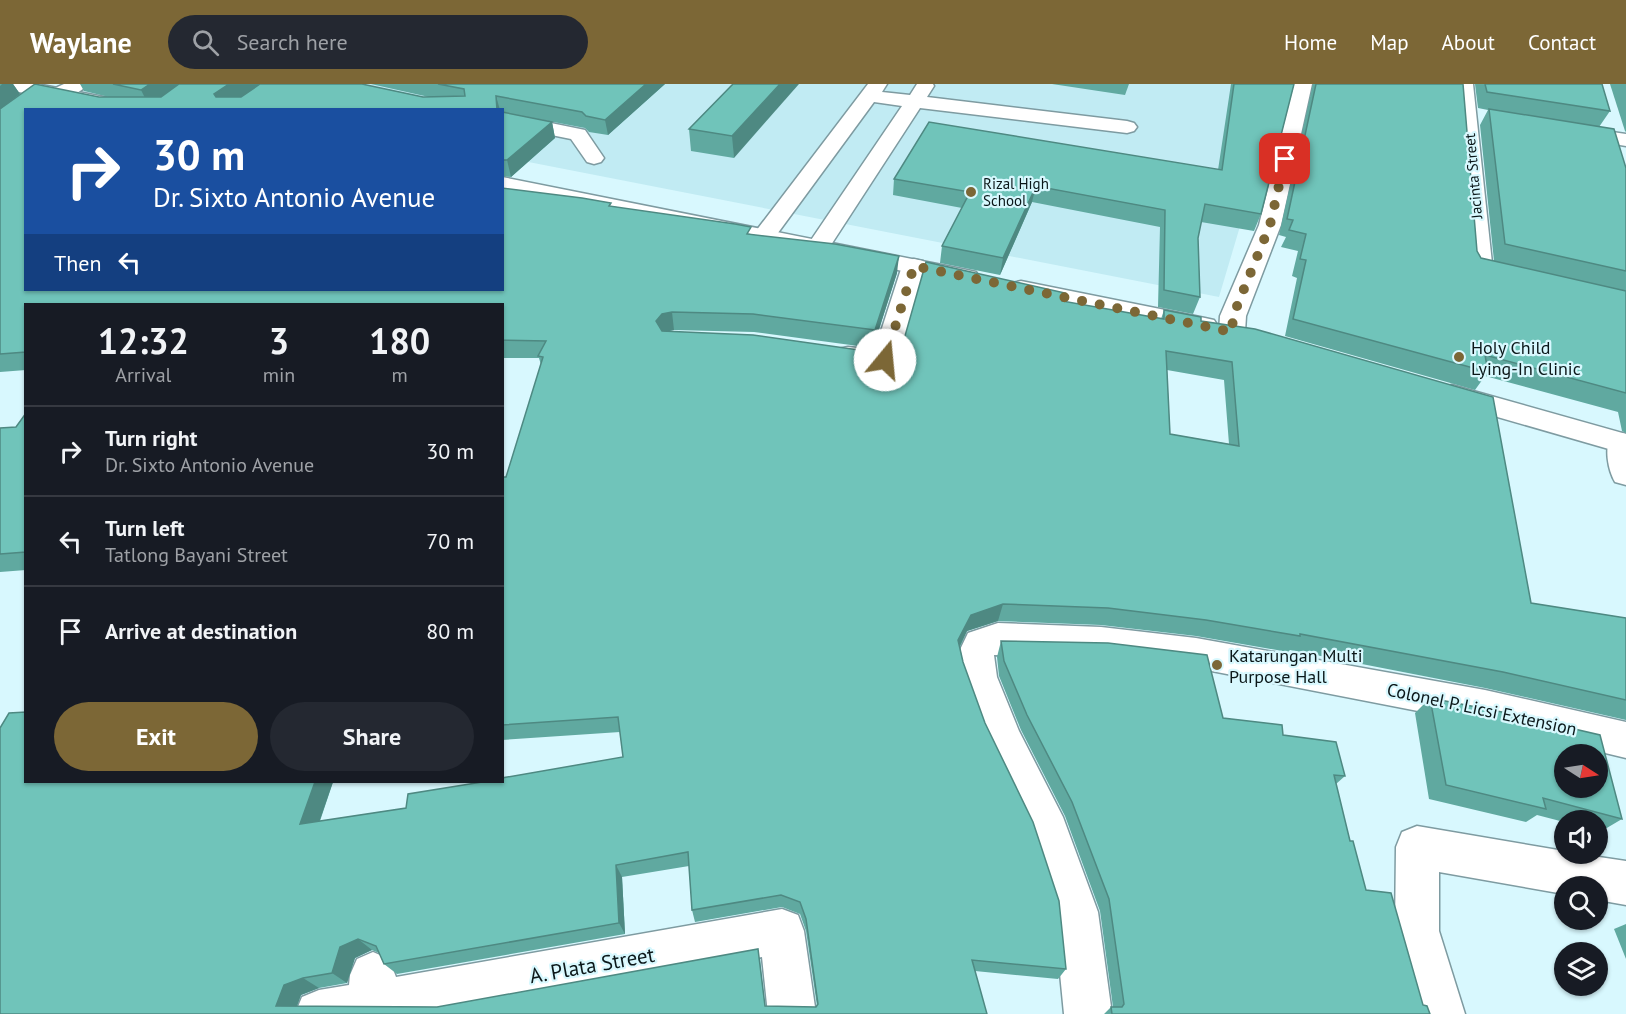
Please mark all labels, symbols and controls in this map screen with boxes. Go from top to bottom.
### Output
search box [168,15,588,69]
text: Waylane [30,24,132,61]
icon: search [189,26,222,59]
text: Search here [237,28,348,56]
text: Home [1284,29,1337,56]
text: Map [1370,29,1409,56]
text: About [1442,29,1495,56]
text: Contact [1528,29,1596,56]
text: 30 m [153,127,245,182]
icon: right [54,132,132,210]
pin [1259,133,1310,184]
street label: Jacinta Street [1460,133,1486,220]
icon: arrive [1268,142,1301,175]
place label: Rizal High School [983,174,1049,210]
text: Dr. Sixto Antonio Avenue [153,180,435,214]
marker: Rizal High School [964,185,978,199]
icon: left [113,246,146,279]
text: Then [54,249,101,277]
text: 12:32 [98,317,189,364]
text: 3 [269,317,289,364]
text: 180 [369,317,430,364]
position arrow [853,328,917,392]
place label: Holy Child Lying-In Clinic [1471,336,1581,380]
marker: Holy Child Lying-In Clinic [1452,350,1466,364]
text: Arrival [115,362,171,388]
text: min [263,362,295,388]
text: m [392,362,408,388]
text: Turn right [105,424,197,452]
icon: right [54,435,87,468]
text: 30 m [426,437,474,465]
text: Dr. Sixto Antonio Avenue [105,452,314,478]
text: Turn left [105,514,185,542]
icon: left [54,525,87,558]
text: 70 m [426,527,474,555]
text: Tatlong Bayani Street [105,542,288,568]
icon: arrive [54,615,87,648]
text: Arrive at destination [105,617,297,645]
text: 80 m [426,617,474,645]
place label: Katarungan Multi Purpose Hall [1229,644,1362,688]
marker: Katarungan Multi Purpose Hall [1210,658,1224,672]
street label: Colonel P. Licsi Extension [1385,678,1579,740]
button: Exit [54,702,258,771]
button: Share [270,702,474,771]
north arrow [1554,744,1608,798]
map controls [1554,744,1608,996]
button: sound [1554,810,1608,864]
button: search [1554,876,1608,930]
street label: A. Plata Street [527,941,657,989]
button: layers [1554,942,1608,996]

